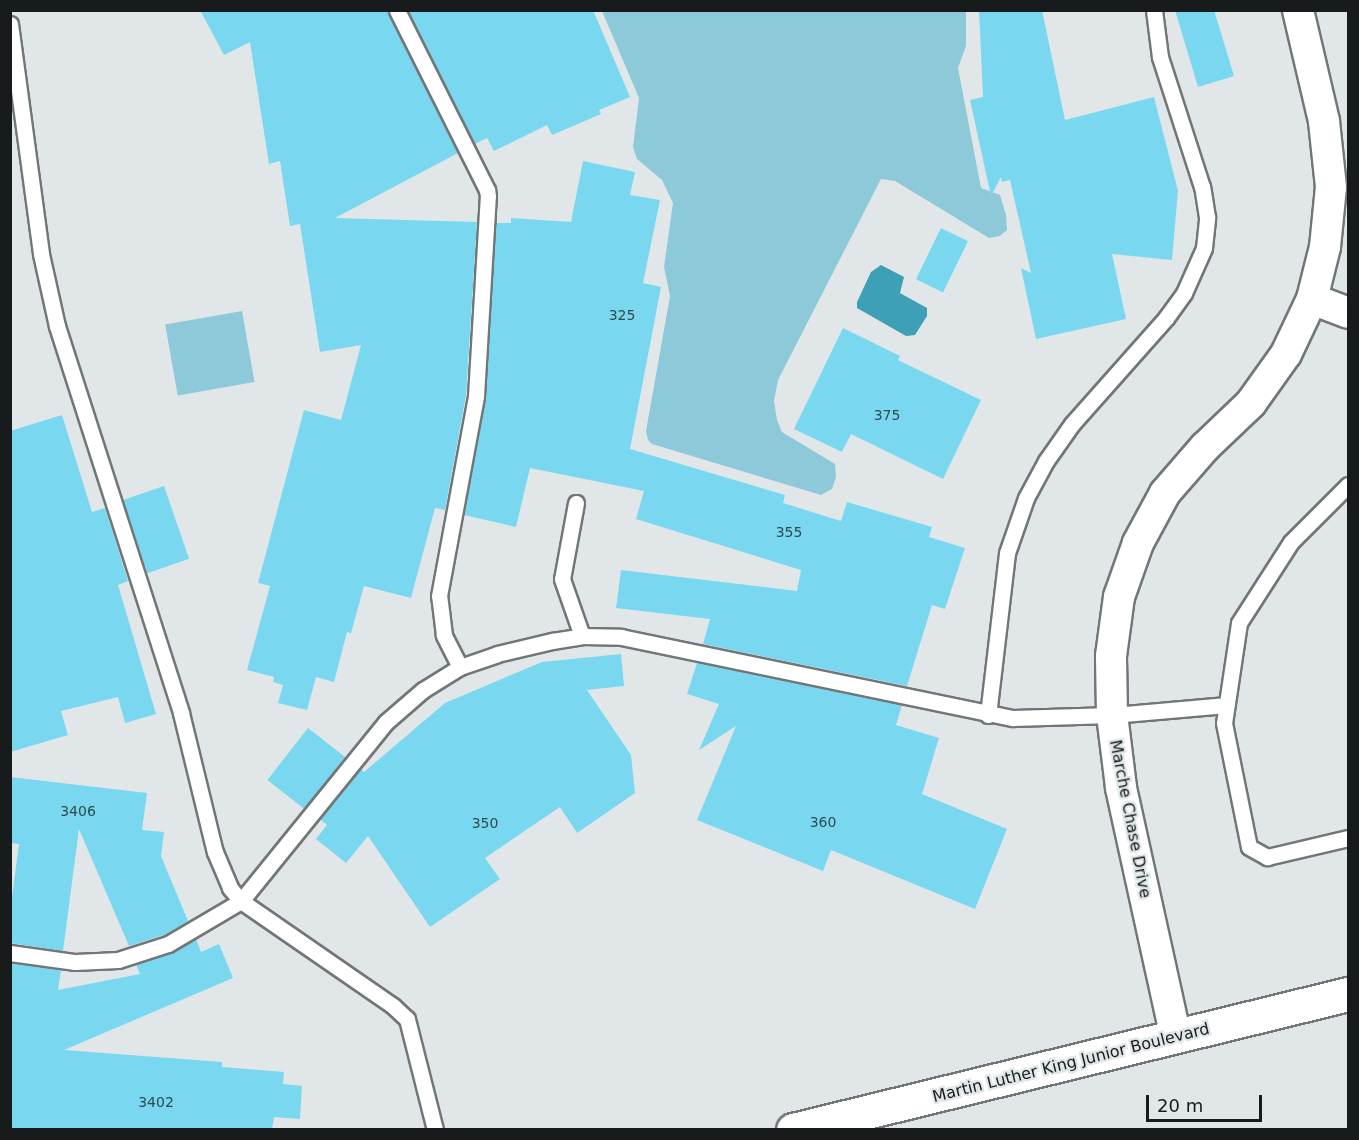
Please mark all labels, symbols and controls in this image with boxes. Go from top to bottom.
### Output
house number: 325 [609,307,635,323]
house number: 375 [874,407,900,423]
house number: 355 [776,524,802,540]
street label: Marche Chase Drive [1105,738,1155,900]
house number: 3406 [60,803,96,819]
house number: 360 [810,814,836,830]
house number: 350 [472,815,498,831]
street label: Martin Luther King Junior Boulevard [930,1019,1212,1107]
scale bar [1149,1083,1264,1121]
house number: 3402 [138,1094,174,1110]
text: 20 m [1157,1095,1203,1116]

